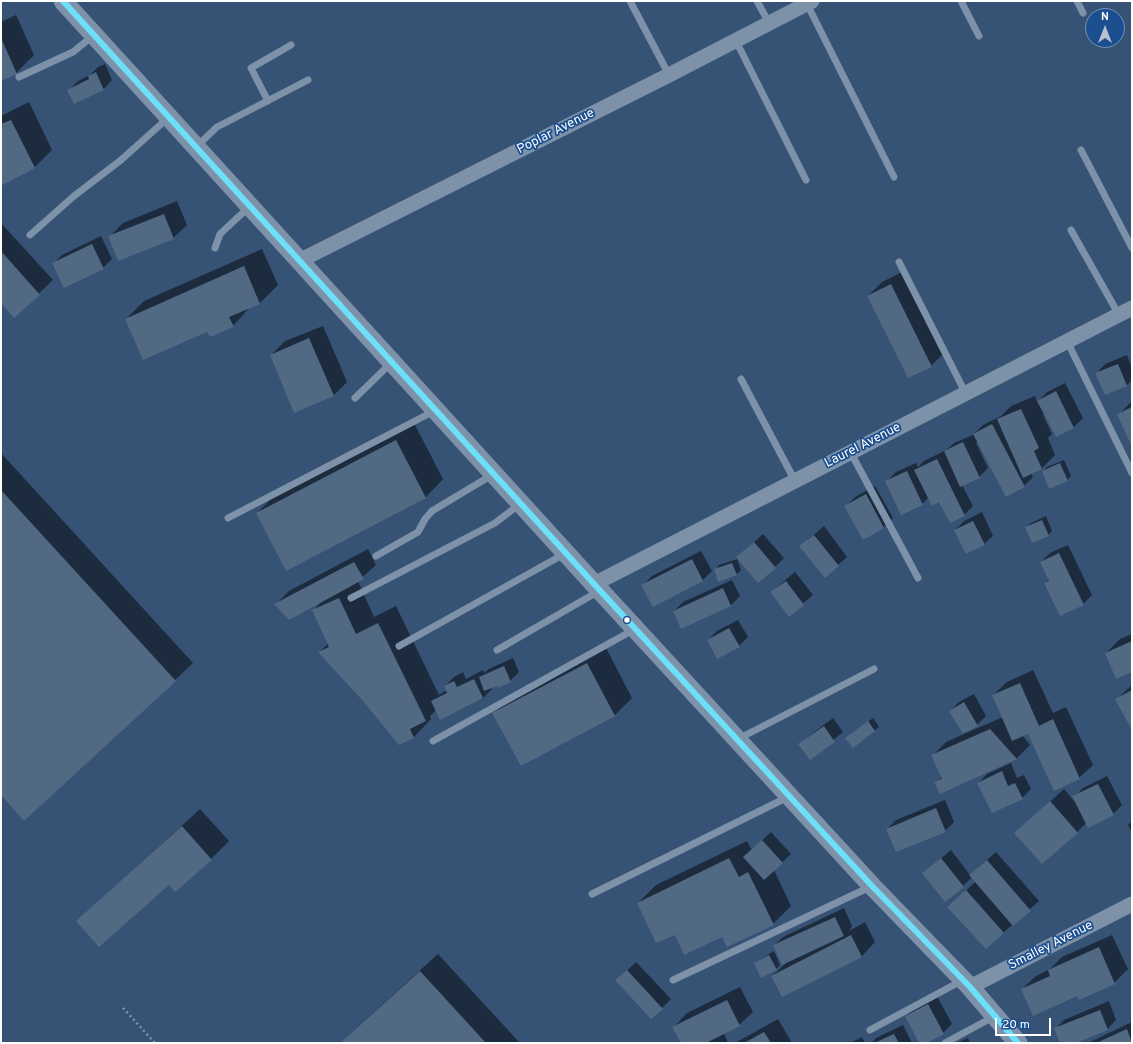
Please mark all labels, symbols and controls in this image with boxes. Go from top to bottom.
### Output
north arrow [1085,8,1125,48]
text: N [1101,10,1109,24]
street label: Poplar Avenue [515,106,597,158]
street label: Laurel Avenue [822,420,904,472]
unlabelled marker [622,615,632,625]
street label: Smalley Avenue [1006,918,1096,974]
scale bar [997,1010,1053,1036]
text: 20 m [1002,1017,1030,1033]

